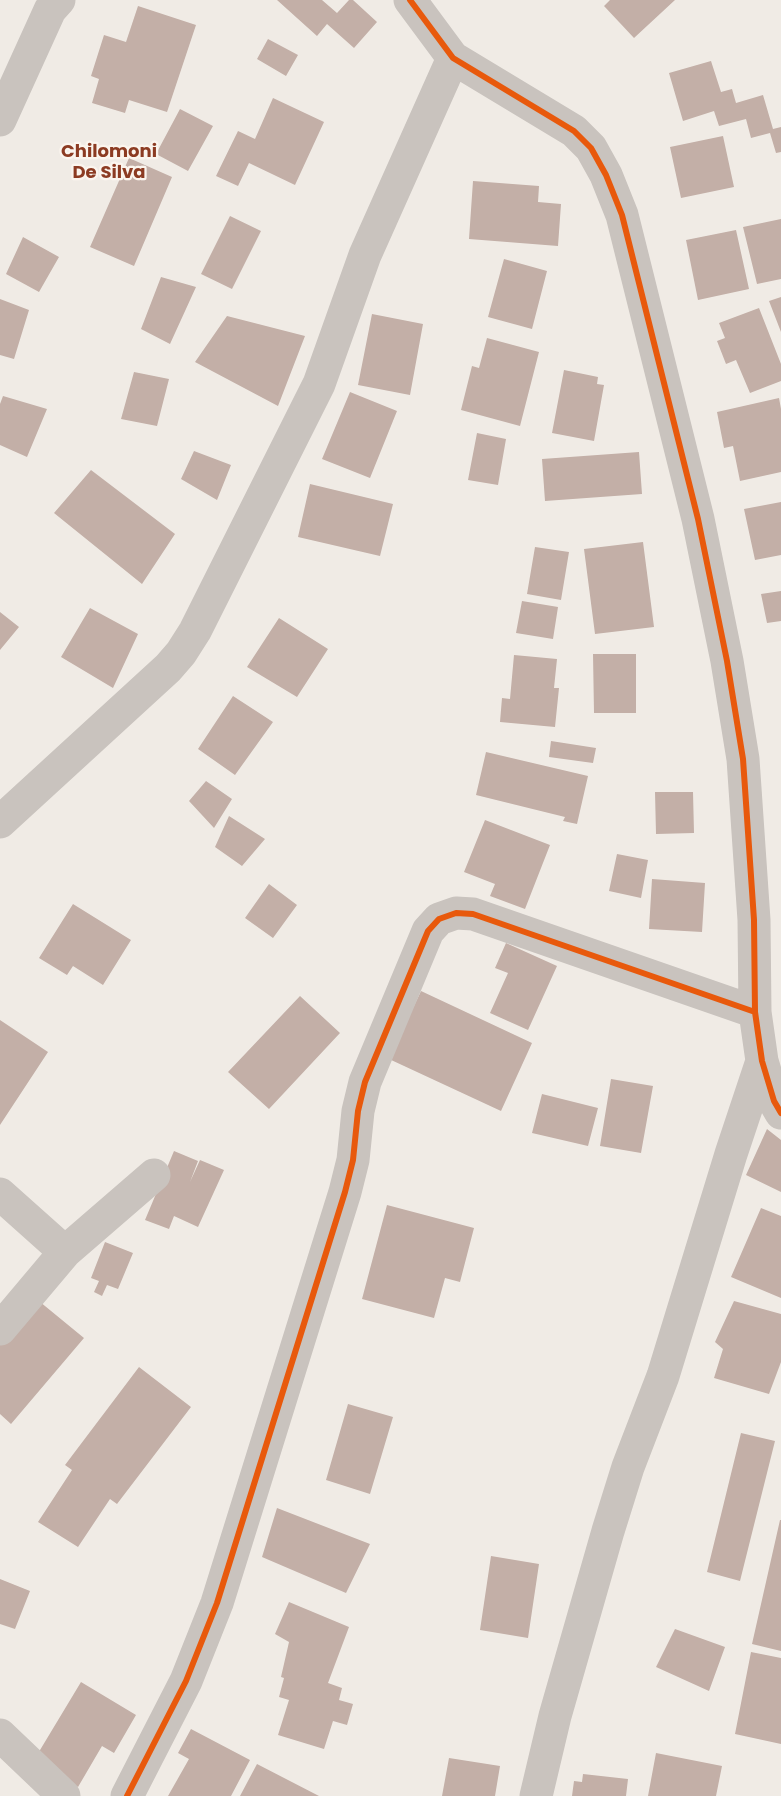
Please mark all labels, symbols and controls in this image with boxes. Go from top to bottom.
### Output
district label: Chilomoni De Silva [61,141,157,184]

